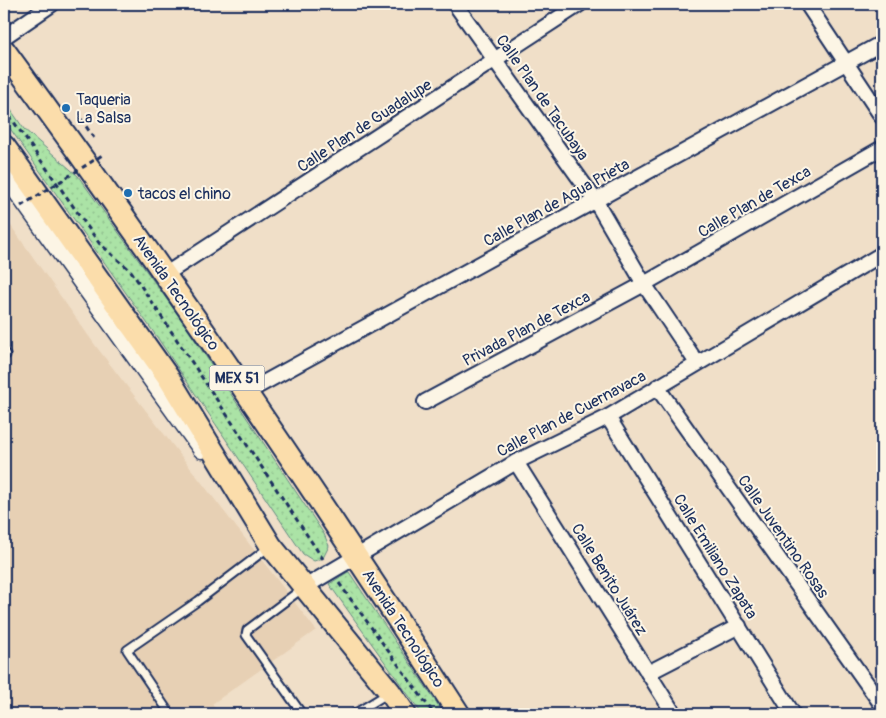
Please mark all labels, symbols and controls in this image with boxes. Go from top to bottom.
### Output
street label: Calle Plan de Tacubaya [491,31,593,164]
street label: Calle Plan de Guadalupe [293,75,436,177]
place label: Taqueria La Salsa [76,90,131,128]
marker: Taqueria La Salsa [60,102,72,114]
street label: Calle Plan de Agua Prieta [480,154,633,251]
street label: Calle Plan de Texca [694,161,815,242]
place label: tacos el chino [137,184,231,204]
marker: tacos el chino [122,187,134,199]
street label: Avenida Tecnológico [129,231,224,355]
street label: Privada Plan de Texca [459,287,594,371]
road number: MEX 51 [210,366,264,390]
street label: Calle Plan de Cuernavaca [493,366,649,462]
street label: Calle Juventino Rosas [733,471,833,602]
street label: Calle Emiliano Zapata [669,490,762,623]
street label: Calle Benito Juárez [567,520,652,639]
street label: Avenida Tecnológico [357,566,449,692]

